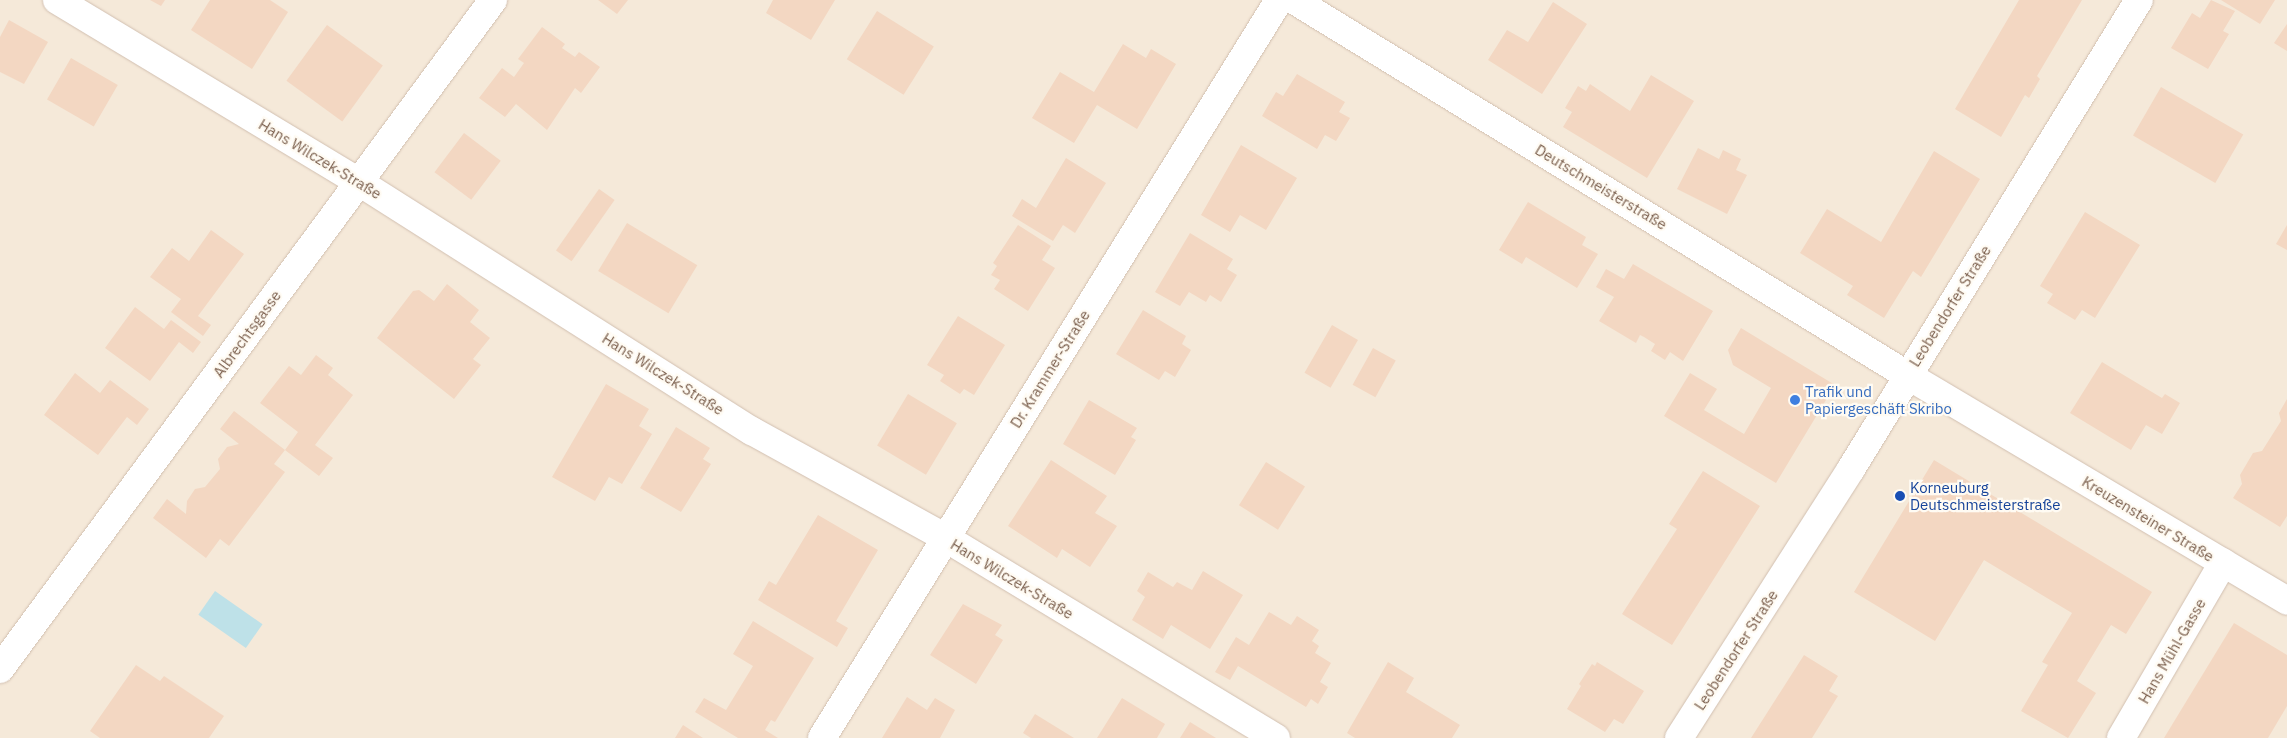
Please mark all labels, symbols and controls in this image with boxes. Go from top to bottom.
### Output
street label: Hans Wilczek-Straße [255,115,385,203]
street label: Deutschmeisterstraße [1532,141,1670,233]
street label: Leobendorfer Straße [1905,242,1995,370]
street label: Albrechtsgasse [209,287,285,381]
street label: Dr. Krammer-Straße [1006,307,1094,431]
street label: Hans Wilczek-Straße [599,329,727,419]
place label: Trafik und Papiergeschäft Skribo [1805,382,1952,417]
marker: Trafik und Papiergeschäft Skribo [1789,394,1801,406]
street label: Kreuzensteiner Straße [2079,473,2217,565]
place label: Korneuburg Deutschmeisterstraße [1910,478,2060,513]
marker: Korneuburg Deutschmeisterstraße [1894,490,1906,502]
street label: Hans Wilczek-Straße [947,535,1077,623]
street label: Leobendorfer Straße [1690,587,1782,713]
street label: Hans Mühl-Gasse [2135,595,2209,707]

